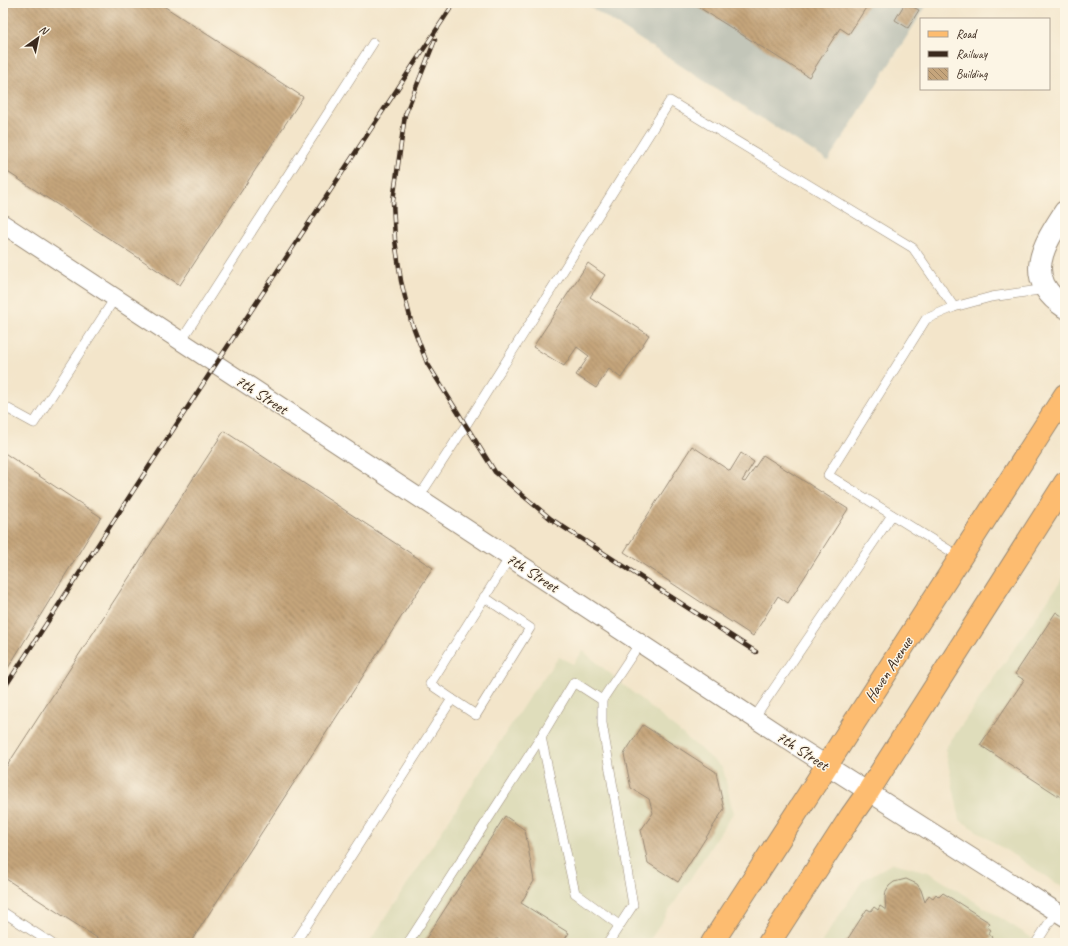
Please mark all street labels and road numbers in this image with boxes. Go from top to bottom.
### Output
street label: 7th Street [232,371,293,420]
street label: 7th Street [503,549,564,598]
street label: Haven Avenue [860,632,918,706]
street label: 7th Street [773,727,834,776]

